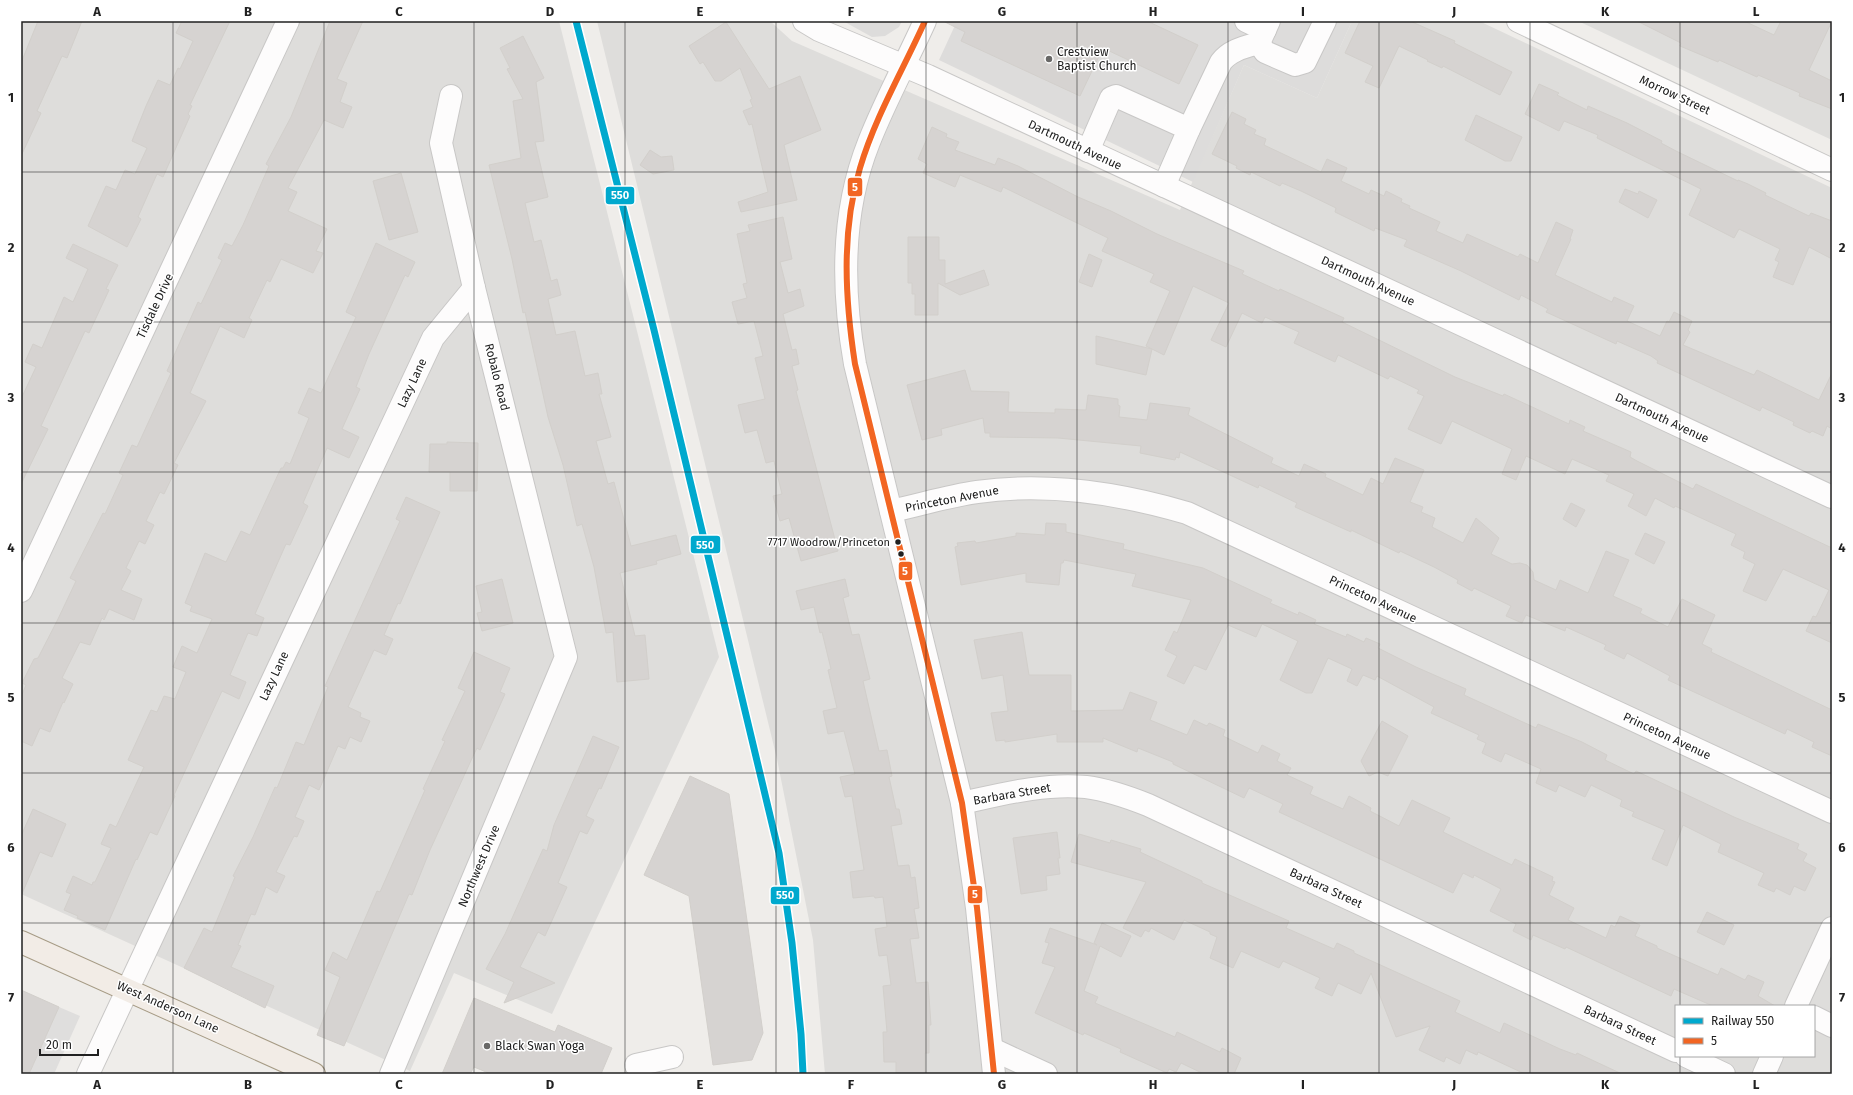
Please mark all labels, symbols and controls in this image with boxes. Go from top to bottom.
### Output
text: A [92,4,101,19]
text: B [244,4,252,19]
text: C [395,4,403,19]
text: D [546,4,555,19]
text: E [697,4,704,19]
text: F [848,4,855,19]
text: G [998,4,1006,19]
text: H [1149,4,1157,19]
text: I [1301,4,1305,19]
text: J [1451,4,1456,19]
text: K [1601,4,1610,19]
text: L [1753,4,1760,19]
place label: Crestview Baptist Church [1057,45,1136,73]
marker: Crestview Baptist Church [1044,54,1054,64]
street label: Morrow Street [1637,72,1713,118]
text: 1 [8,90,14,105]
text: 1 [1839,90,1845,105]
street label: Dartmouth Avenue [1026,117,1124,173]
line badge: 5 [847,177,863,197]
text: 5 [852,181,858,194]
line badge: 550 [605,186,635,205]
text: 550 [611,189,630,202]
text: 2 [8,240,15,255]
text: 2 [1839,240,1846,255]
street label: Dartmouth Avenue [1319,253,1417,309]
street label: Tisdale Drive [134,271,176,341]
street label: Robalo Road [482,342,512,412]
street label: Lazy Lane [395,356,429,410]
text: 3 [7,390,15,405]
street label: Dartmouth Avenue [1613,390,1711,446]
text: 3 [1838,390,1846,405]
street label: Princeton Avenue [904,483,1000,515]
line badge: 550 [690,535,721,554]
place label: 7717 Woodrow/Princeton [768,536,890,549]
marker: 7717 Woodrow/Princeton [893,537,903,547]
text: 550 [696,539,715,552]
text: 4 [7,540,15,555]
text: 4 [1838,540,1846,555]
unlabelled marker [896,549,906,559]
line badge: 5 [898,561,913,581]
text: 5 [902,565,908,578]
street label: Princeton Avenue [1327,573,1419,625]
street label: Lazy Lane [257,649,291,703]
text: 5 [8,690,15,705]
text: 5 [1839,690,1846,705]
street label: Princeton Avenue [1621,710,1713,762]
street label: Barbara Street [972,780,1053,808]
street label: Northwest Drive [455,823,503,909]
text: 6 [7,840,15,855]
text: 6 [1838,840,1846,855]
street label: Barbara Street [1287,865,1365,911]
line badge: 5 [967,885,983,904]
line badge: 550 [770,886,800,905]
text: 5 [972,888,978,901]
text: 550 [776,889,795,902]
street label: West Anderson Lane [115,978,221,1036]
text: 7 [8,990,14,1005]
text: 7 [1839,990,1845,1005]
street label: Barbara Street [1581,1002,1659,1048]
legend [1675,1005,1815,1057]
text: Railway 550 [1711,1014,1774,1028]
scale bar [40,1031,98,1057]
text: 5 [1711,1034,1717,1048]
text: 20 m [46,1038,72,1052]
place label: Black Swan Yoga [495,1039,585,1053]
marker: Black Swan Yoga [482,1041,492,1051]
text: A [92,1077,101,1092]
text: B [244,1077,252,1092]
text: C [395,1077,403,1092]
text: D [546,1077,555,1092]
text: E [697,1077,704,1092]
text: F [848,1077,855,1092]
text: G [998,1077,1006,1092]
text: H [1149,1077,1157,1092]
text: I [1301,1077,1305,1092]
text: J [1451,1077,1456,1092]
text: K [1601,1077,1610,1092]
text: L [1753,1077,1760,1092]

